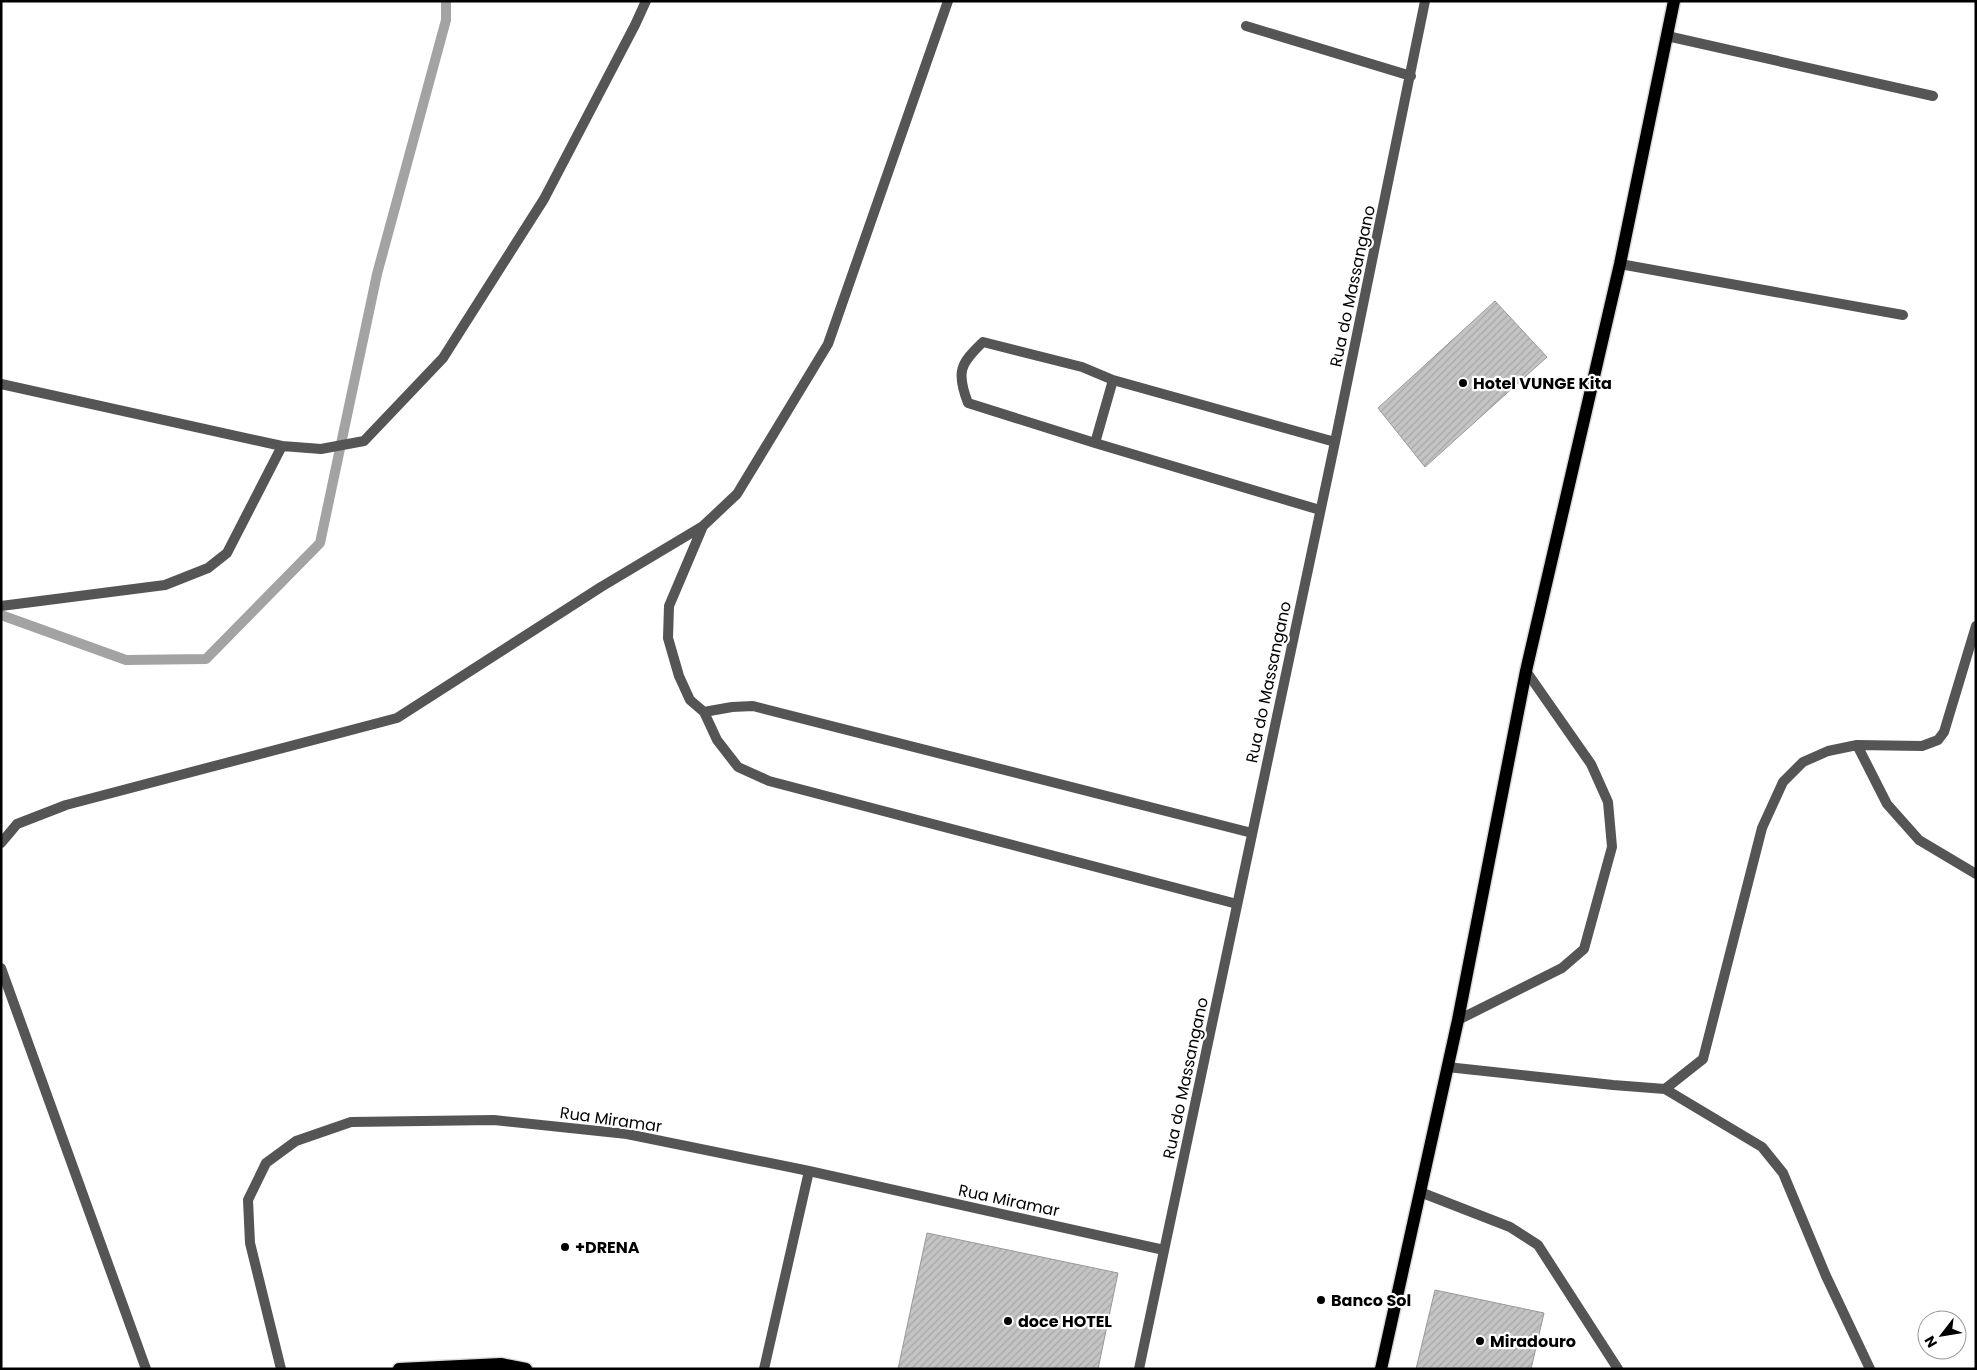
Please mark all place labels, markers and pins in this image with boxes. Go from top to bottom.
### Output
place label: Hotel VUNGE Kita [1473,372,1612,395]
marker: Hotel VUNGE Kita [1457,377,1469,389]
place label: +DRENA [575,1236,640,1259]
marker: +DRENA [559,1241,571,1253]
place label: Banco Sol [1331,1289,1411,1312]
marker: Banco Sol [1315,1294,1327,1306]
place label: doce HOTEL [1018,1310,1112,1333]
marker: doce HOTEL [1002,1315,1014,1327]
place label: Miradouro [1490,1330,1576,1353]
marker: Miradouro [1474,1335,1486,1347]

